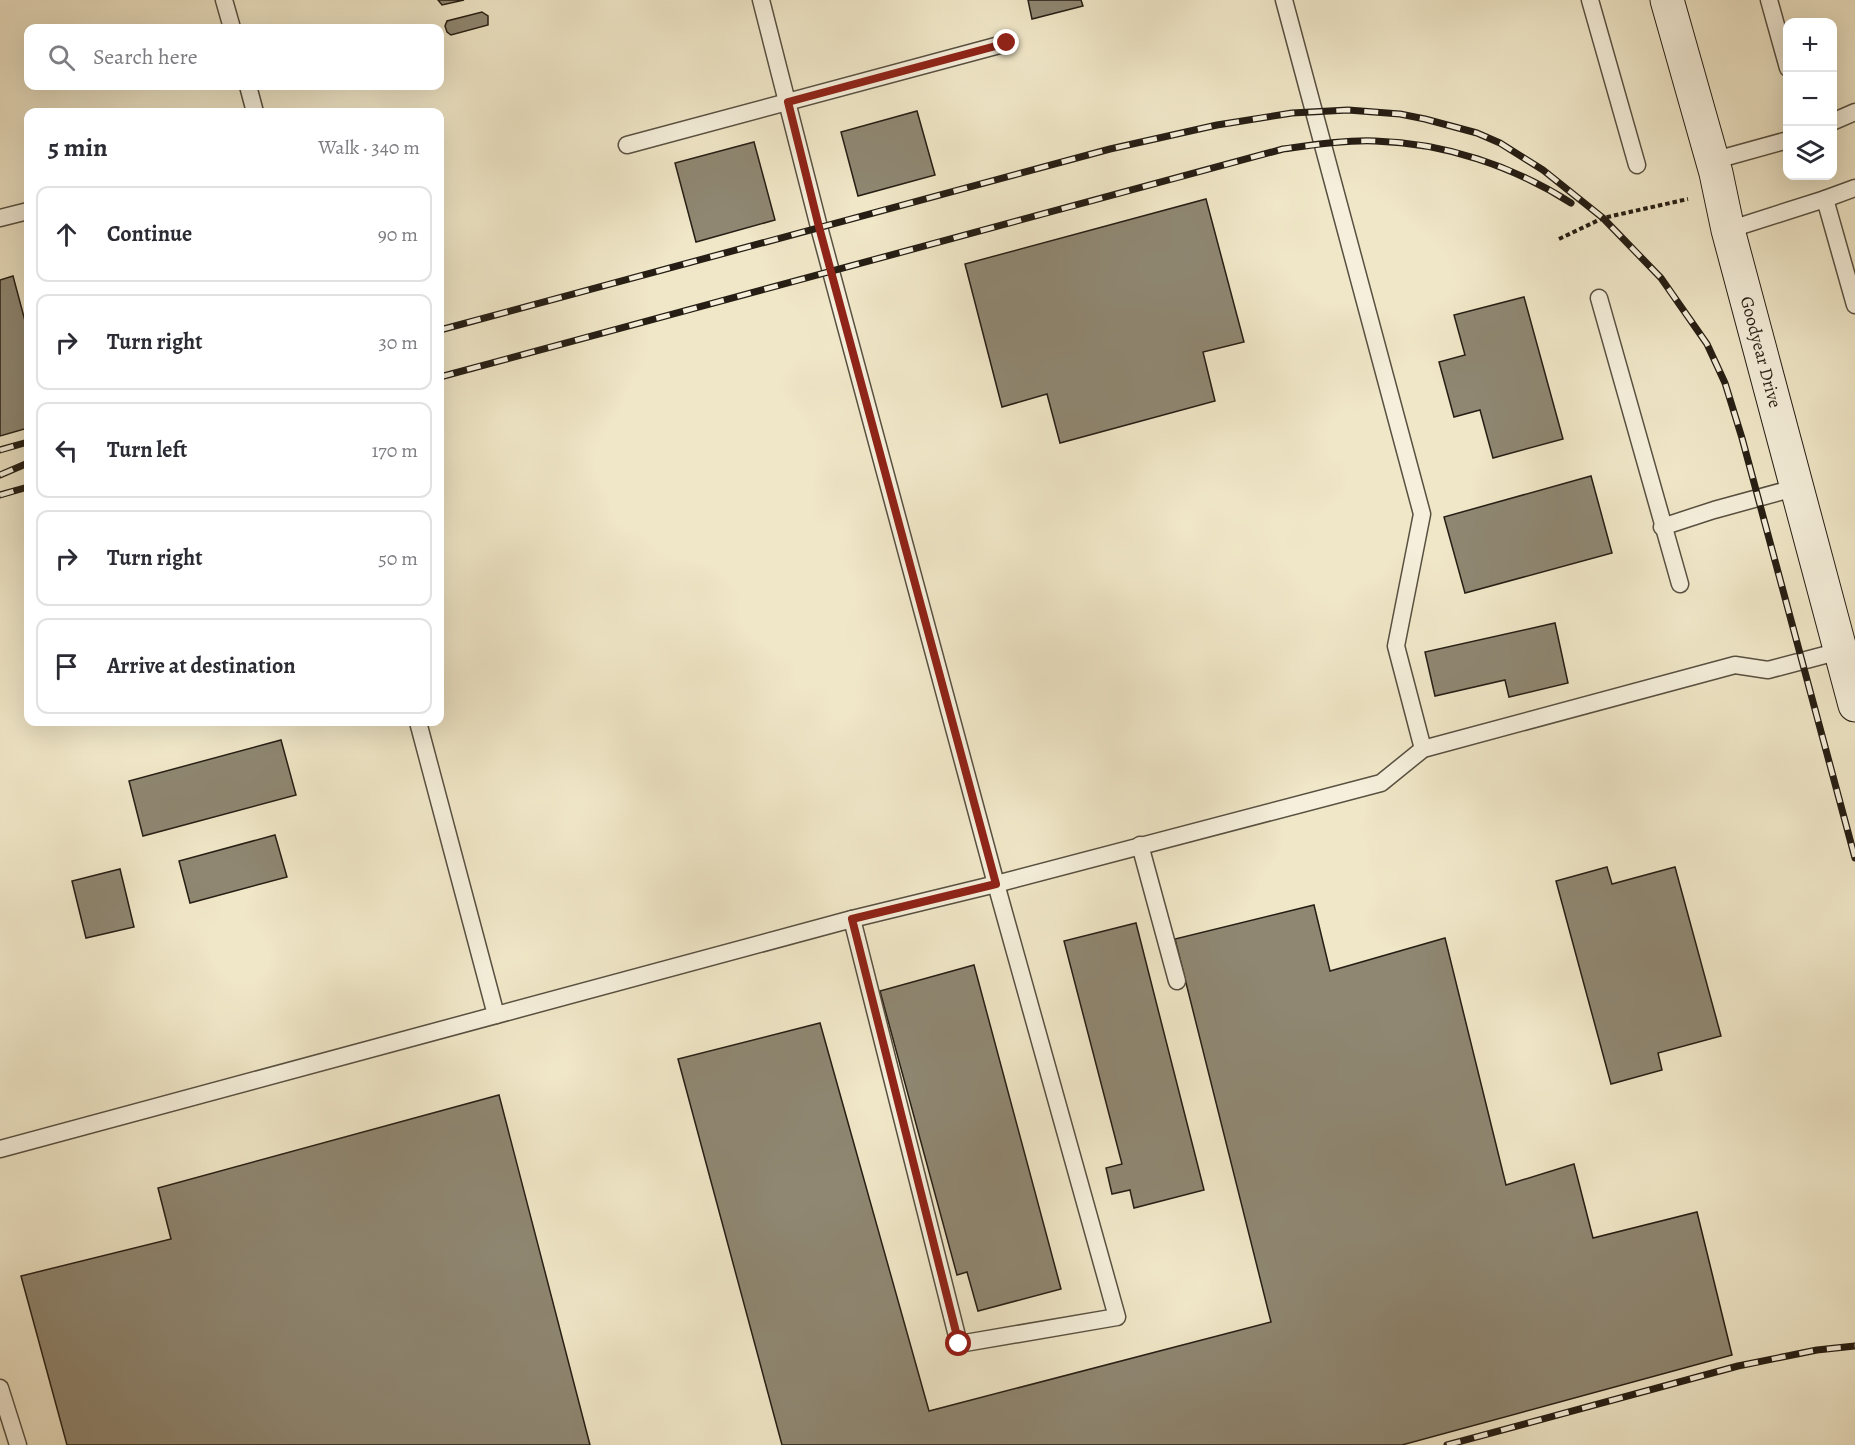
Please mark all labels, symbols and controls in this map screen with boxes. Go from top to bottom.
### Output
map controls [1783,18,1837,180]
button: + [1783,18,1837,72]
search box [24,24,444,90]
route end [993,29,1019,55]
icon: search [45,41,78,74]
text: Search here [93,42,198,72]
button: − [1783,72,1837,126]
button: layers [1783,126,1837,180]
text: 5 min [48,130,108,165]
text: Walk · 340 m [318,134,420,161]
icon: ahead [50,218,83,251]
text: Continue [107,219,192,249]
text: 90 m [378,221,418,248]
street label: Goodyear Drive [1735,294,1787,410]
icon: right [50,326,83,359]
text: Turn right [107,327,203,357]
text: 30 m [378,329,418,356]
icon: left [50,434,83,467]
text: Turn left [107,435,187,465]
text: 170 m [372,437,418,464]
icon: right [50,542,83,575]
text: Turn right [107,543,203,573]
text: 50 m [378,545,418,572]
icon: arrive [50,650,83,683]
text: Arrive at destination [107,651,296,681]
route start [945,1330,971,1356]

